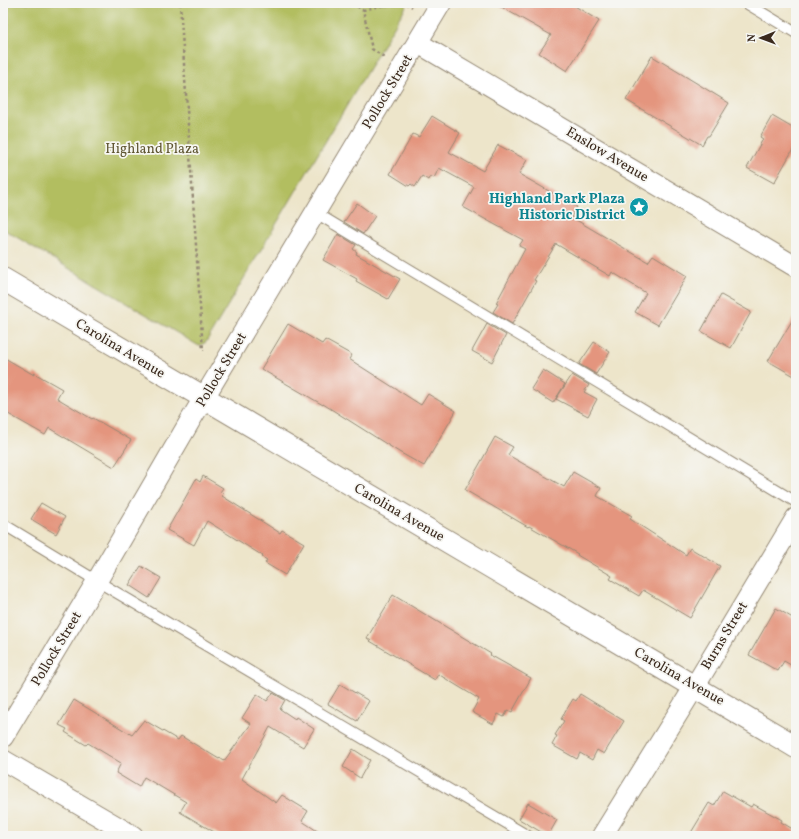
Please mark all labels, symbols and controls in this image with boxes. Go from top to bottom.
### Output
north arrow [741,18,781,58]
text: N [745,34,760,42]
street label: Pollock Street [358,51,418,133]
street label: Enslow Avenue [562,123,652,187]
park label: Highland Plaza [105,140,199,159]
place label: Highland Park Plaza Historic District [489,190,625,225]
place icon: Highland Park Plaza Historic District [628,196,650,218]
street label: Carolina Avenue [72,315,169,383]
street label: Pollock Street [192,329,252,411]
street label: Carolina Avenue [350,479,448,547]
street label: Burns Street [697,598,753,674]
street label: Pollock Street [27,608,87,690]
street label: Carolina Avenue [630,643,728,711]

